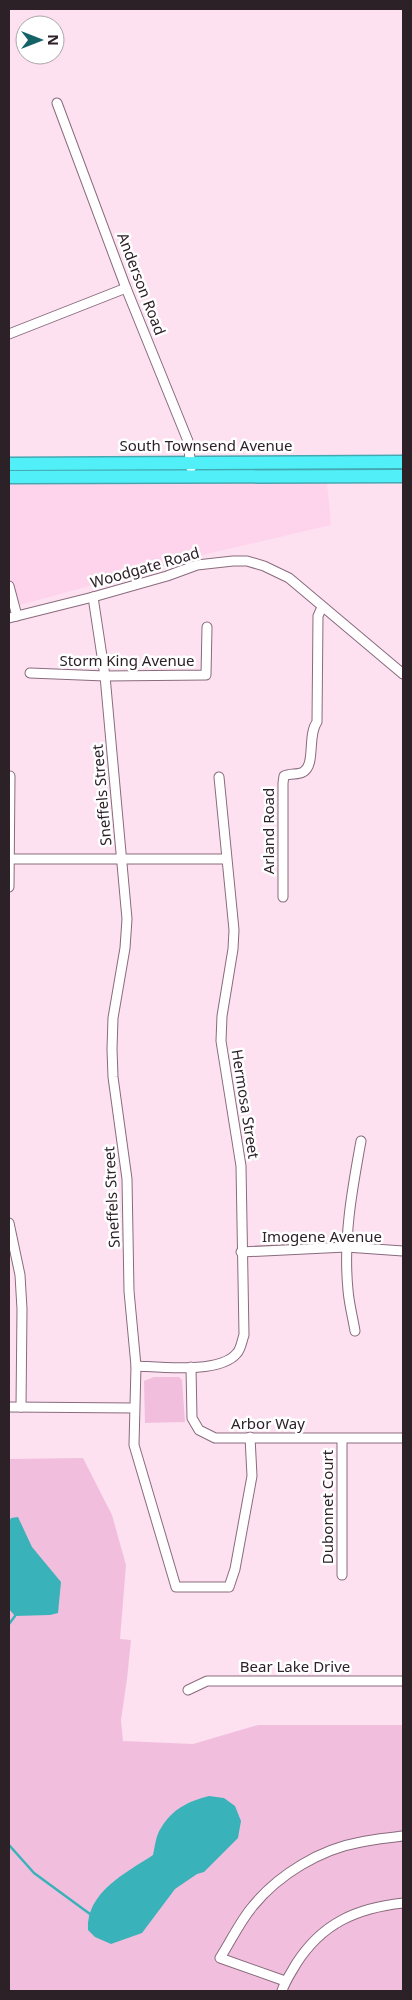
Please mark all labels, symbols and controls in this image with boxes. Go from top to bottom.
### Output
north arrow [15,15,65,65]
text: N [44,34,63,46]
street label: Anderson Road [113,230,171,338]
street label: South Townsend Avenue [120,435,293,455]
street label: Woodgate Road [88,542,202,592]
street label: Storm King Avenue [59,650,195,670]
street label: Sneffels Street [87,743,115,847]
street label: Arland Road [258,788,278,874]
street label: Hermosa Street [227,1048,265,1160]
street label: Sneffels Street [98,1145,124,1248]
street label: Imogene Avenue [262,1226,382,1246]
street label: Arbor Way [231,1413,305,1433]
street label: Dubonnet Court [317,1449,337,1564]
street label: Bear Lake Drive [240,1656,350,1676]

